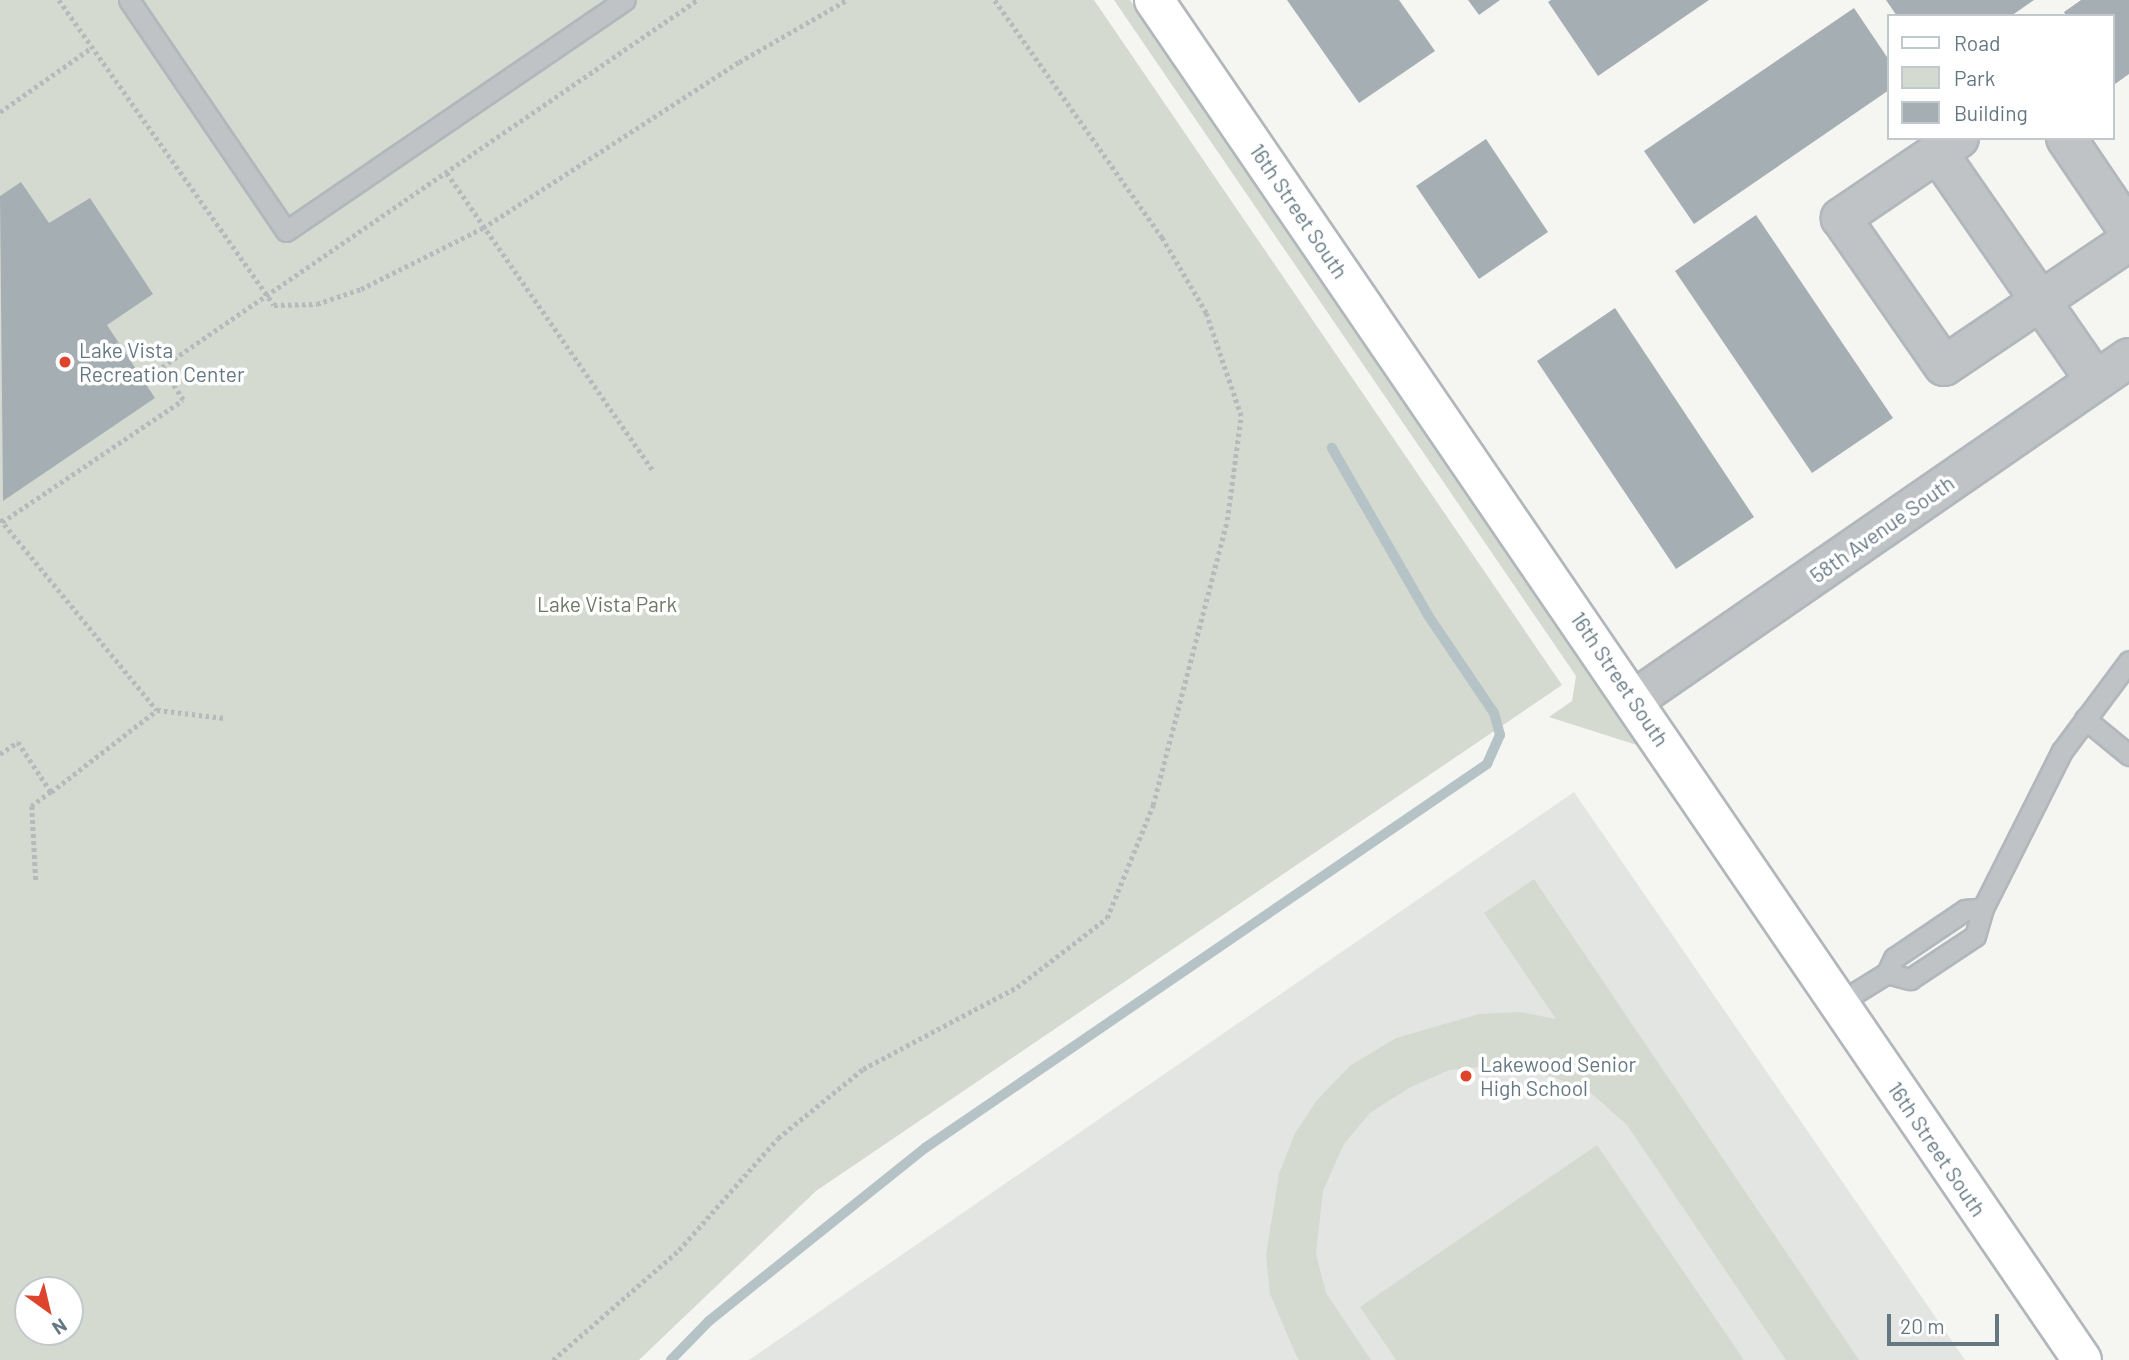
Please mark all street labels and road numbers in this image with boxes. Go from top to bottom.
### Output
street label: 16th Street South [1245,139,1353,283]
street label: 58th Avenue South [1805,470,1959,588]
street label: 16th Street South [1566,607,1674,751]
street label: 16th Street South [1883,1077,1991,1221]

